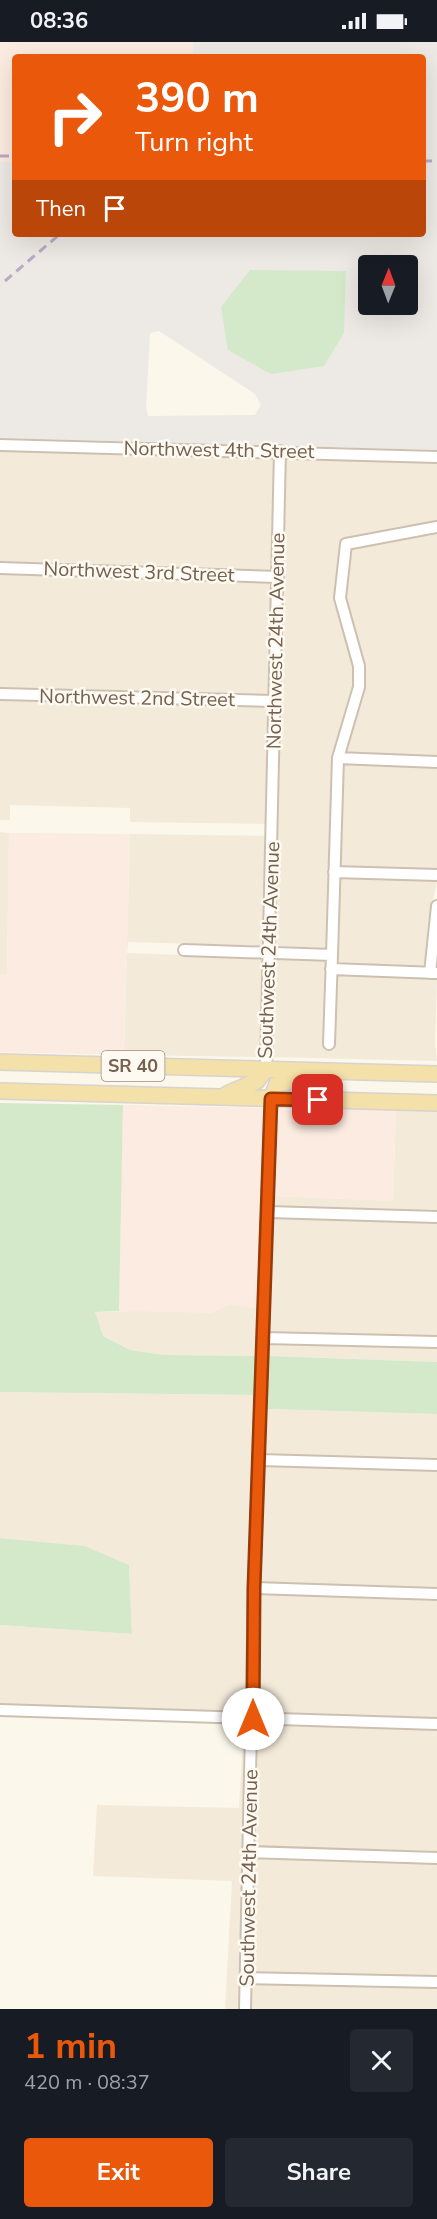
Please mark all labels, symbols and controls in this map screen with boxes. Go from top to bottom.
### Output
text: 08:36 [30,6,88,36]
text: 390 m [135,70,259,127]
icon: right [36,78,114,156]
text: Turn right [135,124,253,161]
icon: arrive [98,192,131,225]
text: Then [36,194,86,224]
north arrow [358,255,418,315]
map controls [358,255,418,315]
street label: Northwest 4th Street [123,435,316,465]
street label: Northwest 24th Avenue [261,533,291,749]
street label: Northwest 3rd Street [43,555,236,589]
street label: Northwest 2nd Street [39,683,236,713]
street label: Southwest 24th Avenue [252,841,286,1059]
road number: SR 40 [102,1051,164,1081]
pin [292,1074,343,1125]
icon: arrive [301,1083,334,1116]
position arrow [221,1687,285,1751]
street label: Southwest 24th Avenue [234,1769,264,1987]
text: 1 min [24,2022,117,2071]
button: close [350,2029,413,2092]
text: 420 m · 08:37 [24,2069,150,2096]
button: Exit [24,2138,213,2207]
button: Share [225,2138,413,2207]

